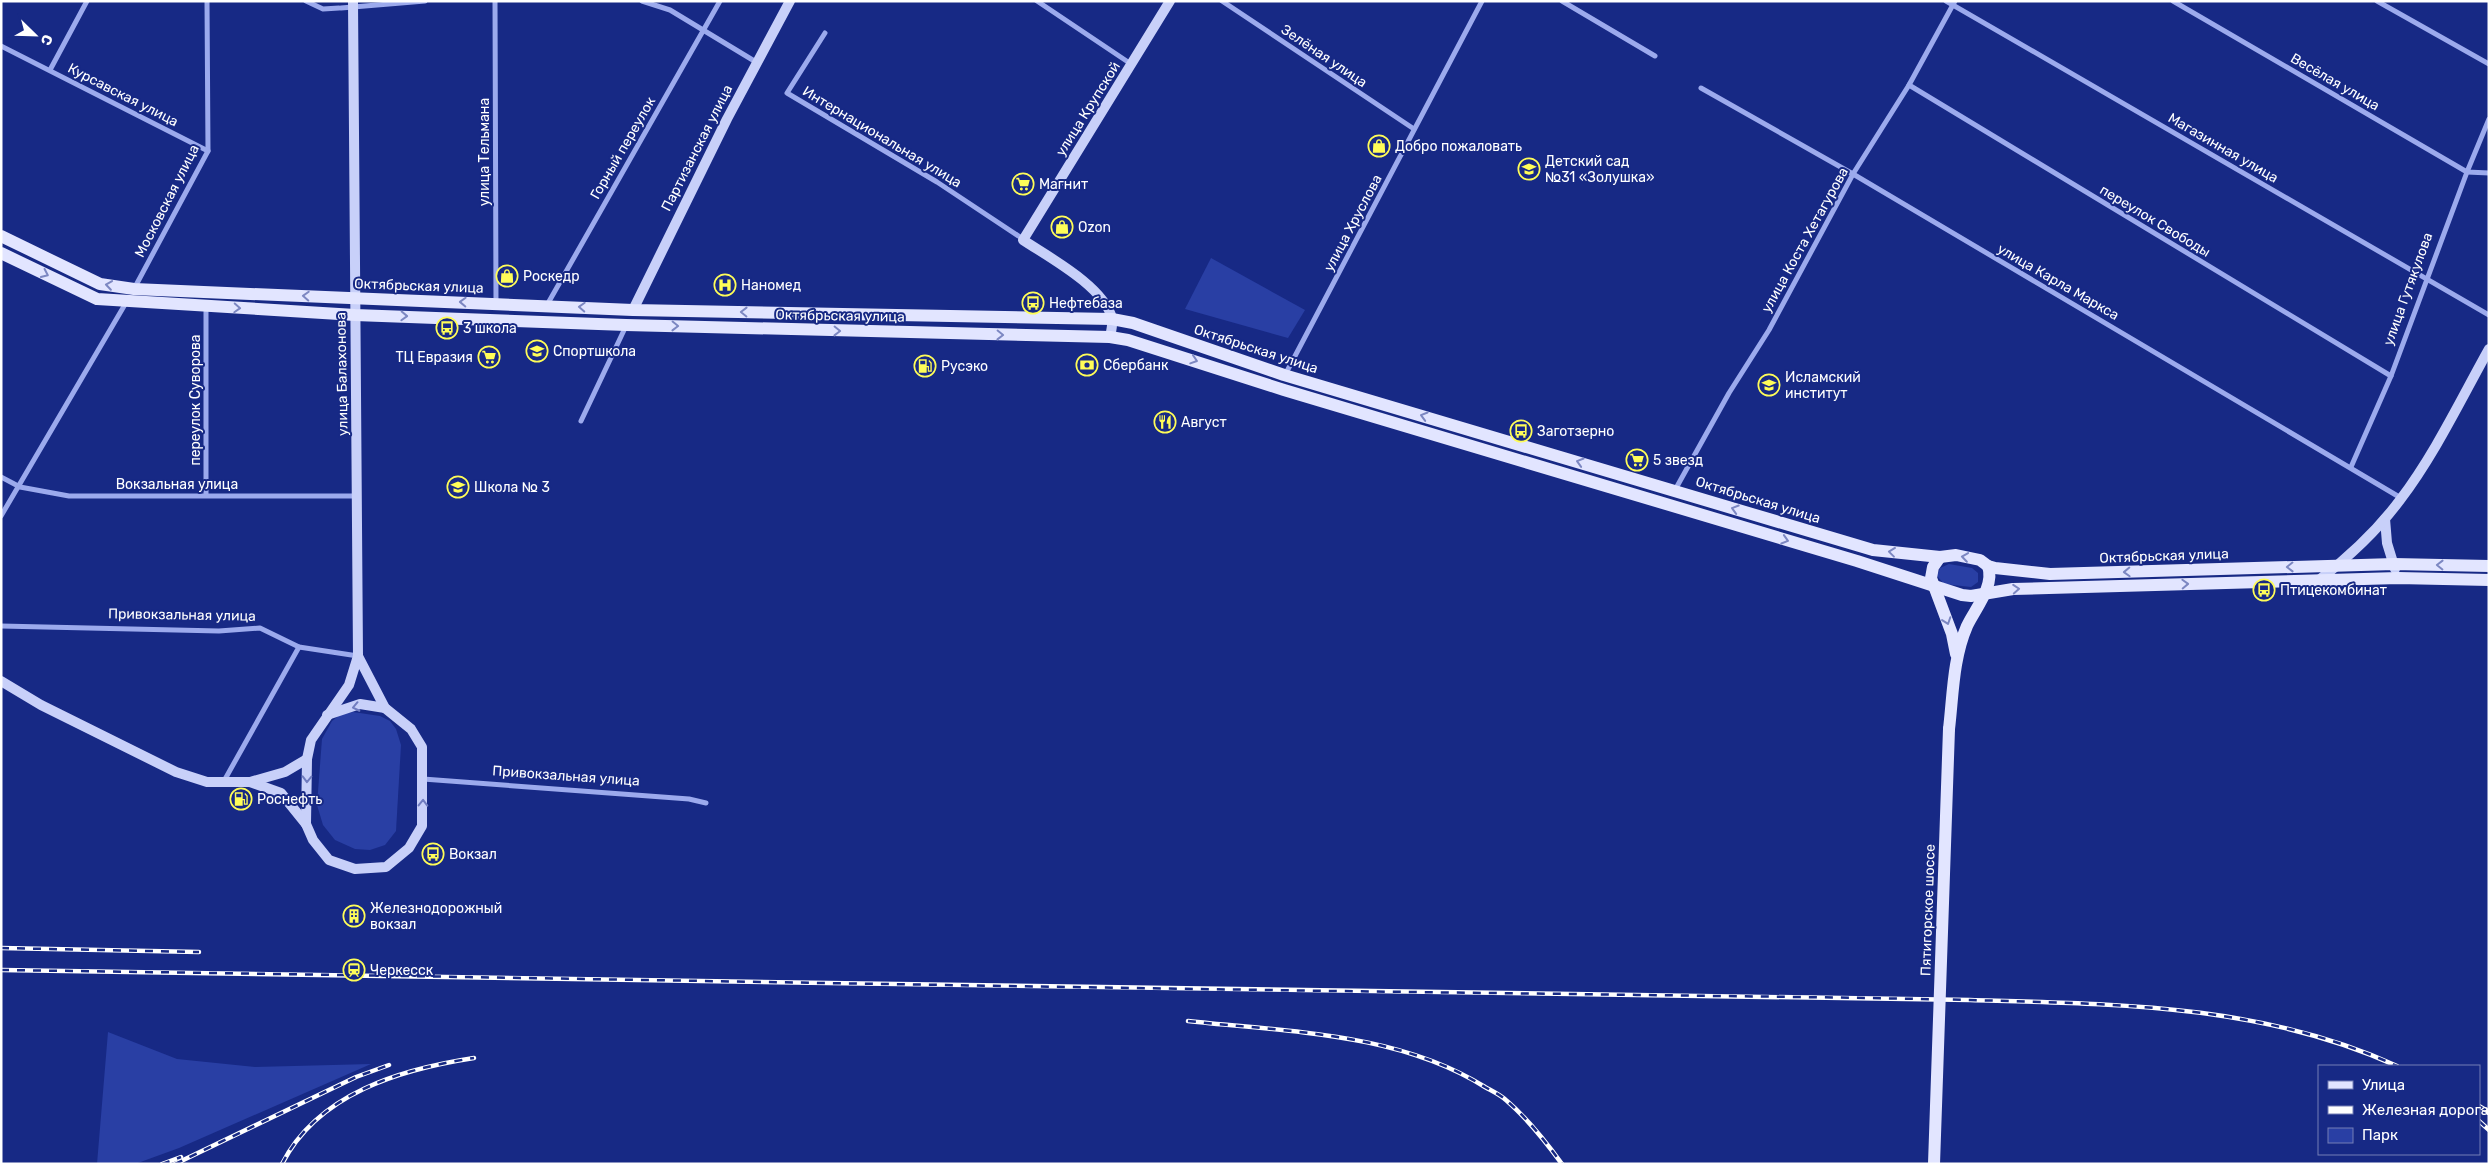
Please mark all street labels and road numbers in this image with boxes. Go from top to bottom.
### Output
street label: Зелёная улица [1278,21,1370,91]
street label: Весёлая улица [2288,50,2382,114]
street label: улица Крупской [1052,59,1124,159]
street label: Курсавская улица [65,60,181,130]
street label: Партизанская улица [658,82,736,214]
street label: Интернациональная улица [799,83,965,191]
street label: Горный переулок [587,93,659,202]
street label: улица Тельмана [476,98,493,206]
street label: Магазинная улица [2165,110,2281,186]
street label: Московская улица [131,142,203,260]
street label: улица Коста Хетагурова [1758,164,1852,316]
street label: улица Хруслова [1320,172,1386,274]
street label: переулок Свободы [2097,181,2213,261]
street label: улица Гутякулова [2380,230,2436,348]
street label: улица Карла Маркса [1994,240,2122,324]
street label: Октябрьская улица [354,275,484,297]
street label: Октябрьская улица [775,306,905,326]
street label: улица Балахонова [332,312,352,436]
street label: Октябрьская улица [1192,321,1320,377]
street label: переулок Суворова [187,334,204,466]
street label: Октябрьская улица [1694,473,1822,527]
street label: Вокзальная улица [116,476,238,493]
street label: Октябрьская улица [2099,545,2229,567]
street label: Привокзальная улица [108,605,256,625]
street label: Привокзальная улица [492,762,640,790]
street label: Пятигорское шоссе [1917,844,1939,976]

